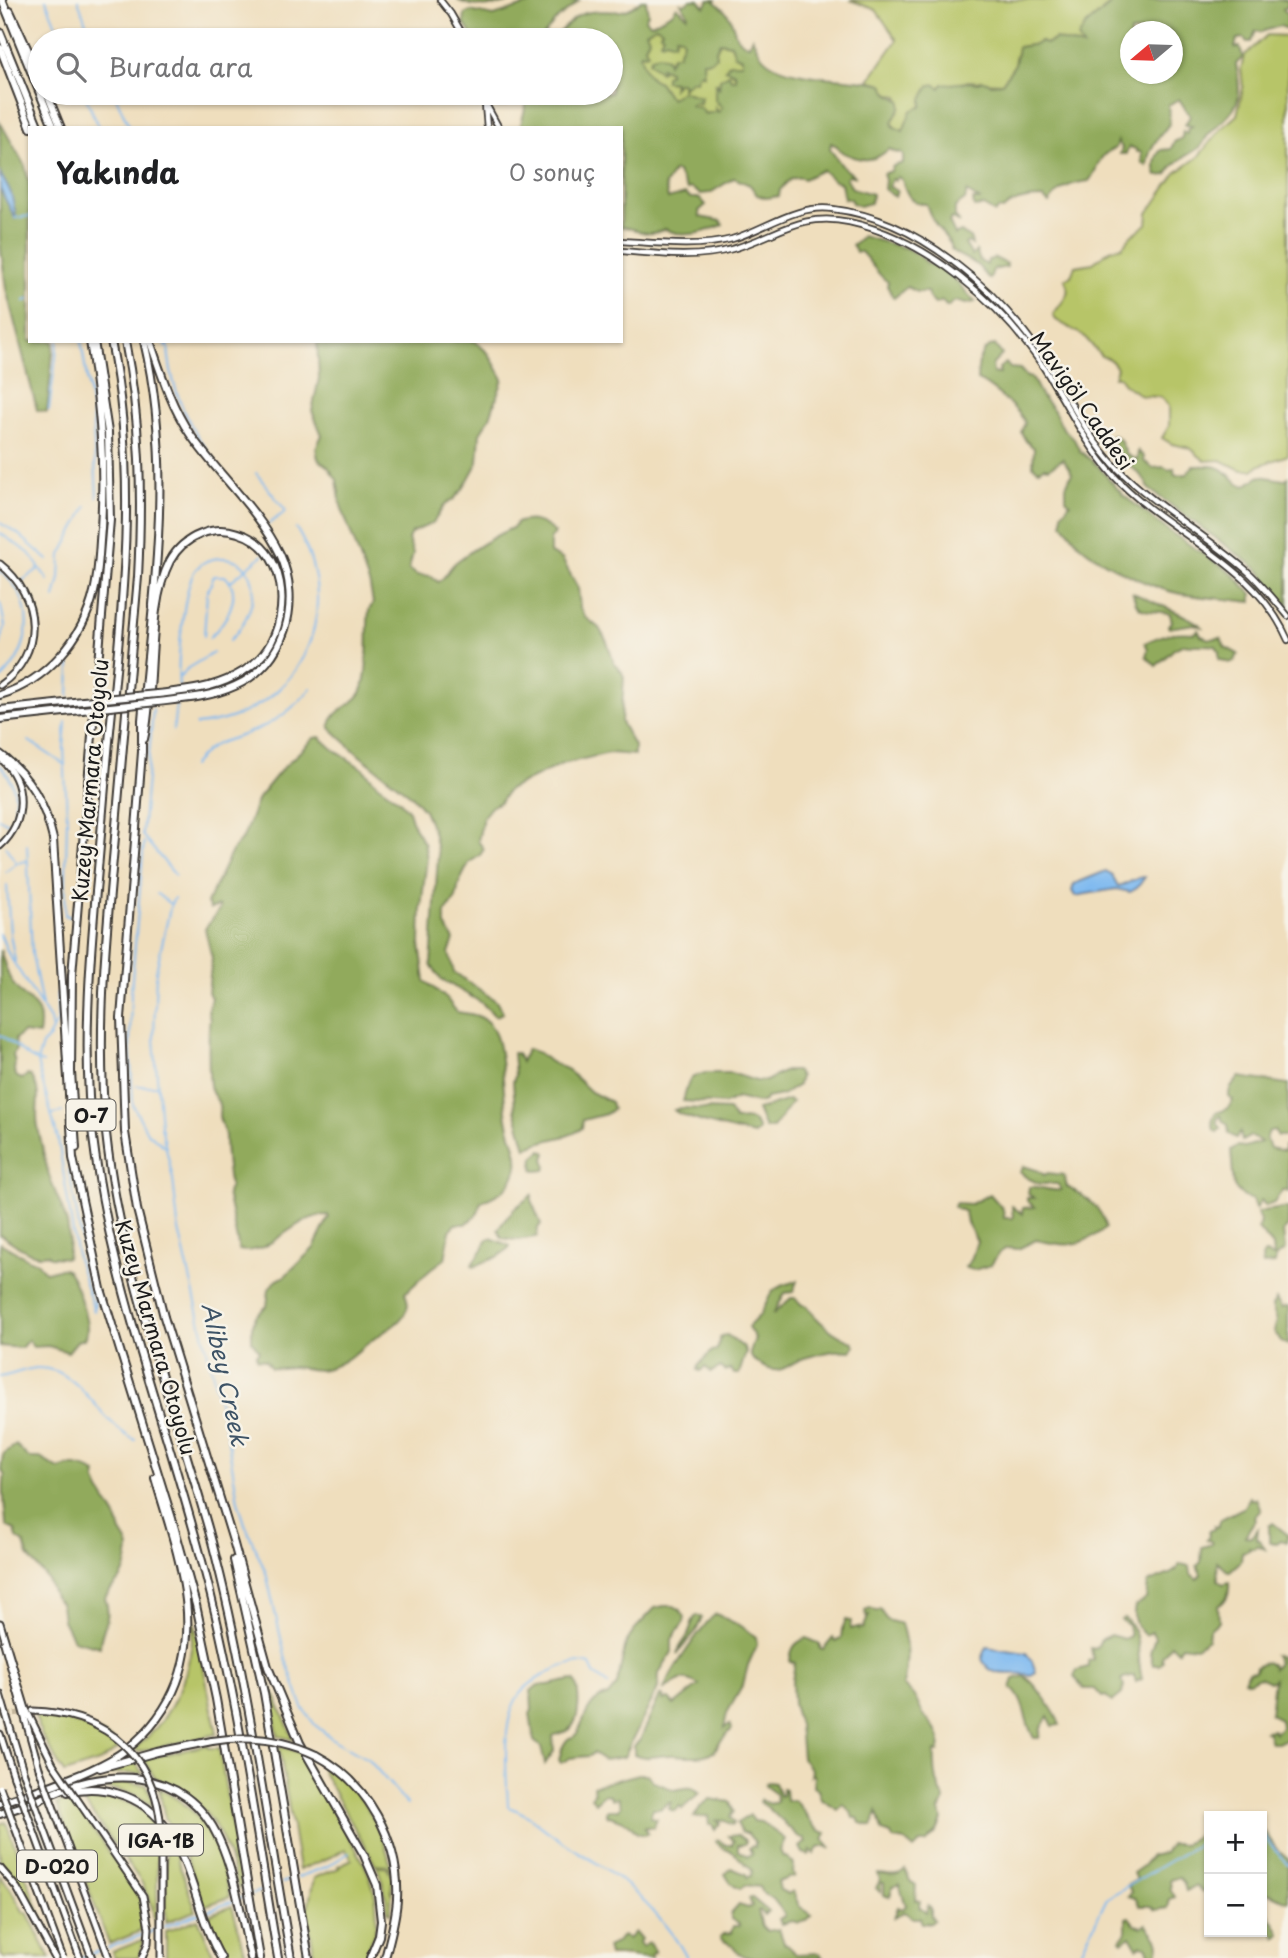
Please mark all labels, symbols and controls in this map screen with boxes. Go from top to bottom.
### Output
north arrow [1120,21,1183,84]
search box [28,28,623,105]
text: Burada ara [108,47,252,86]
icon: search [52,48,90,86]
text: Yakında [56,149,179,194]
text: 0 sonuç [509,154,595,189]
street label: Mavigöl Caddesi [1023,324,1143,476]
street label: Kuzey Marmara Otoyolu [62,657,116,903]
road number: O-7 [66,1100,116,1130]
street label: Kuzey Marmara Otoyolu [108,1216,206,1458]
water label: Alibey Creek [194,1299,258,1450]
map controls [1204,1811,1267,1937]
button: + [1204,1811,1267,1874]
road number: IGA-1B [119,1824,203,1856]
road number: D-020 [17,1850,97,1882]
button: − [1204,1874,1267,1937]

